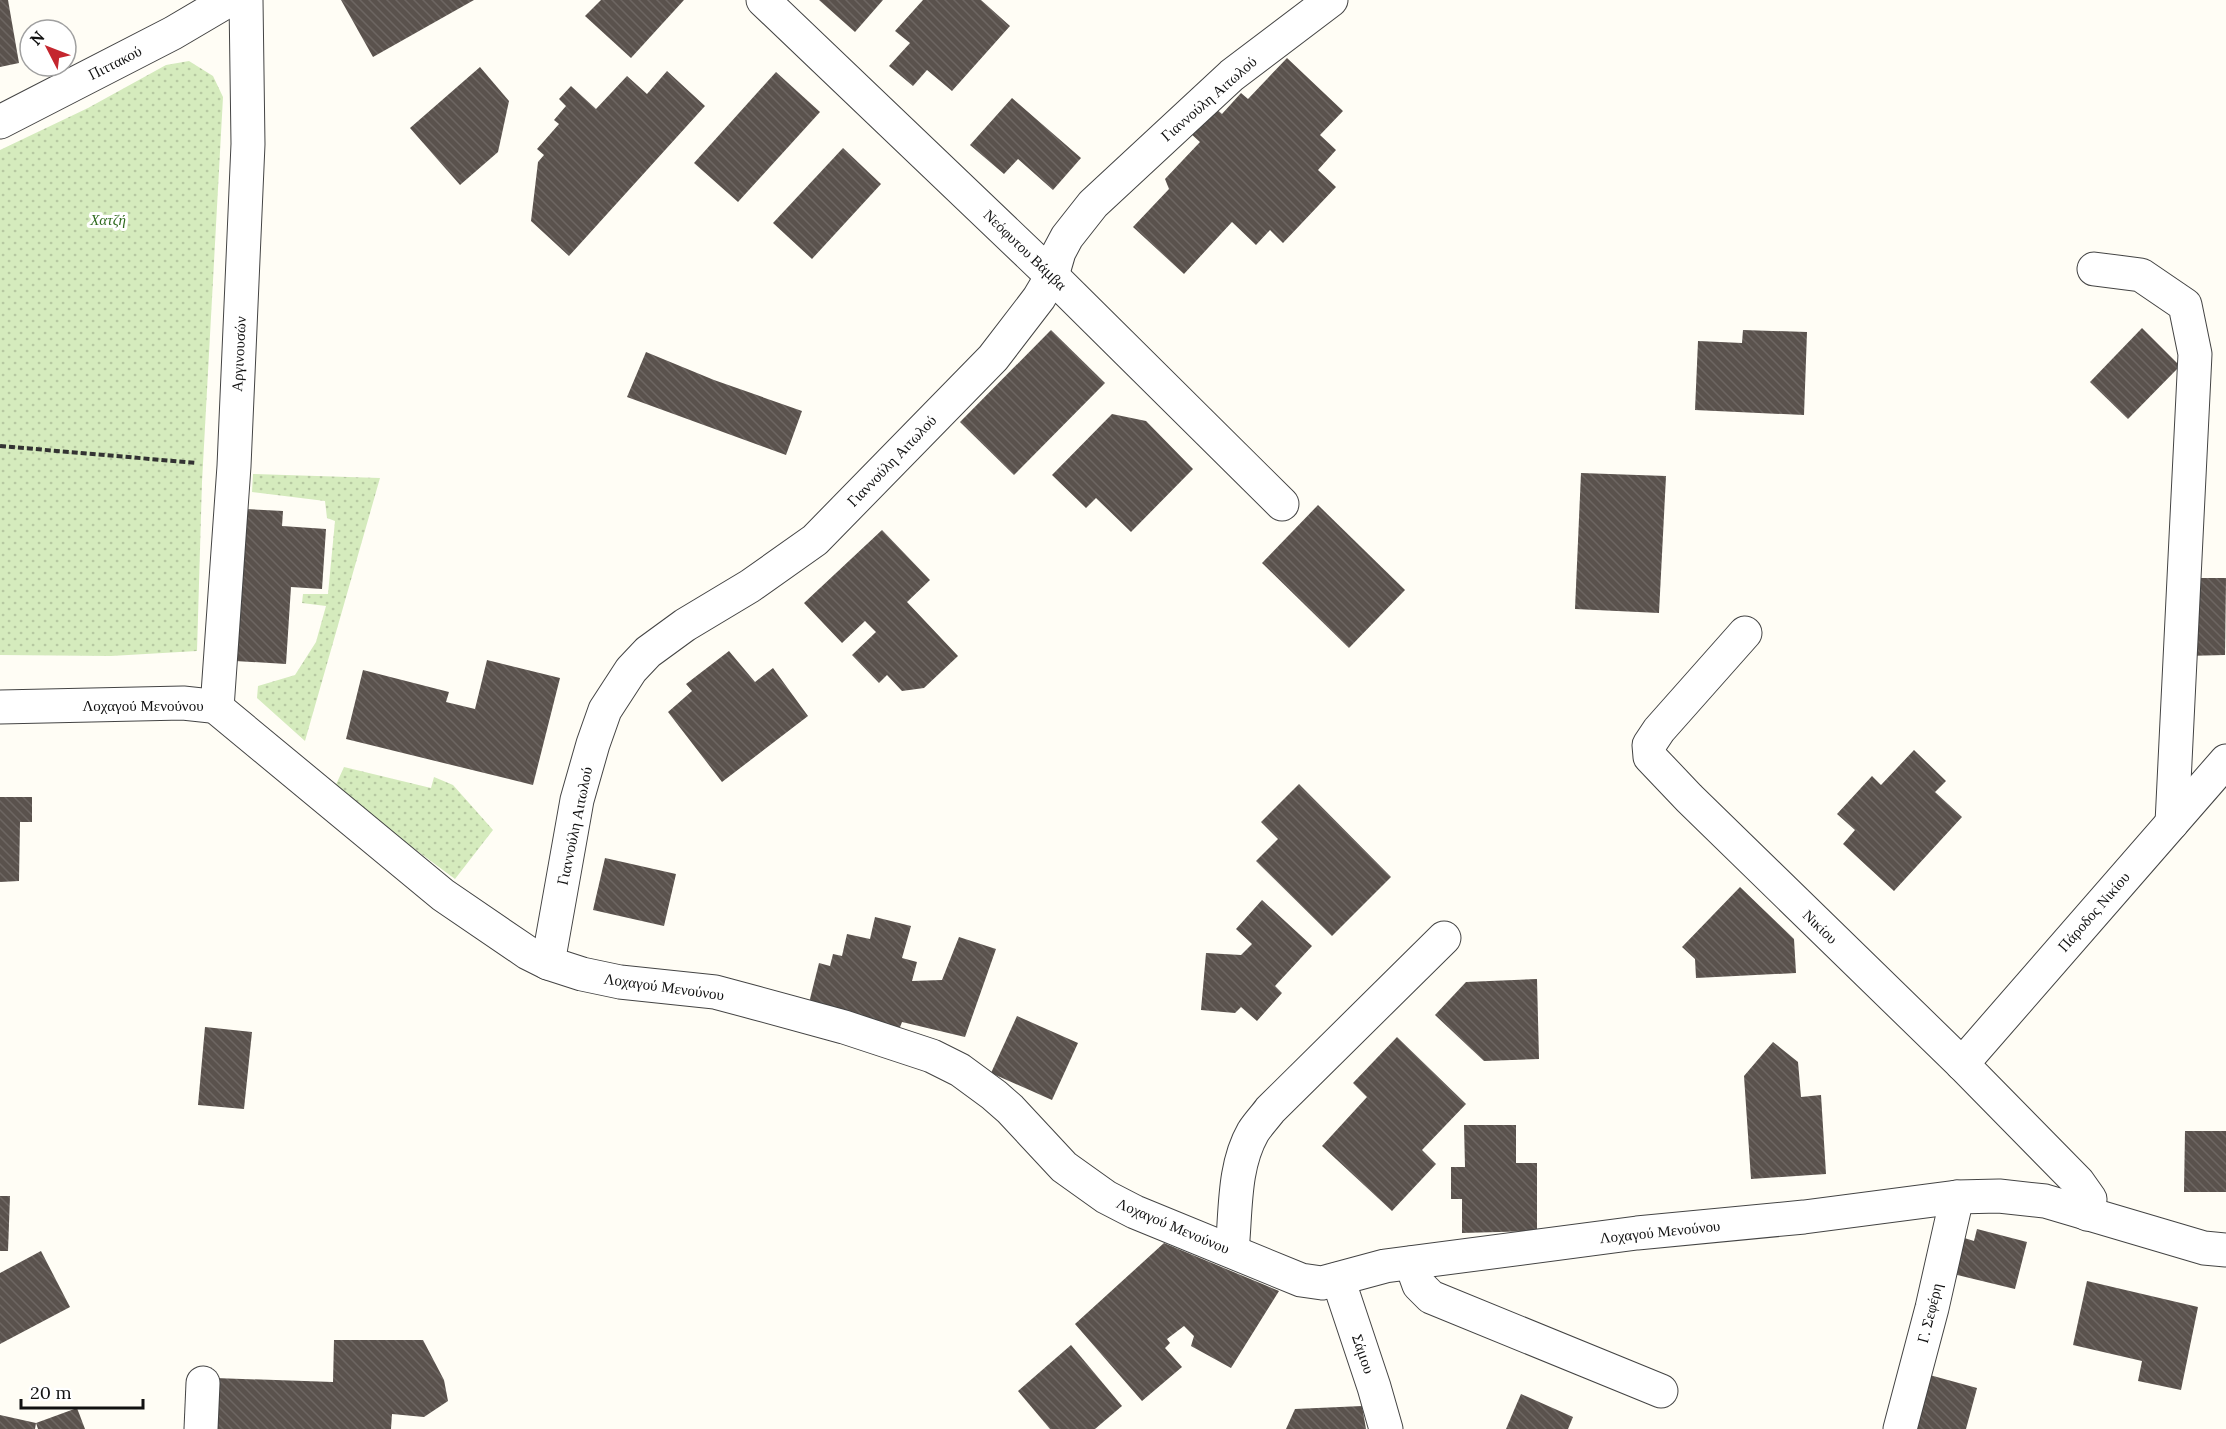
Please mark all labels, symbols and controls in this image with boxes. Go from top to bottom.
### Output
north arrow [18,18,78,78]
text: N [25,27,48,49]
street label: Πιττακού [85,41,145,84]
street label: Γιαννούλη Αιτωλού [1157,52,1260,145]
street label: Νεόφυτου Βάμβα [980,205,1071,294]
park label: Χατζή [89,210,126,229]
street label: Αργινουσών [227,316,250,392]
street label: Γιαννούλη Αιτωλού [843,411,940,511]
street label: Λοχαγού Μενούνου [82,696,204,715]
street label: Γιαννούλη Αιτωλού [553,765,596,887]
street label: Πάροδος Νικίου [2054,868,2134,956]
street label: Νικίου [1799,905,1842,948]
street label: Λοχαγού Μενούνου [603,969,725,1004]
street label: Λοχαγού Μενούνου [1114,1193,1233,1258]
street label: Λοχαγού Μενούνου [1599,1216,1721,1247]
street label: Γ. Σεφέρη [1913,1281,1946,1345]
street label: Σάμου [1348,1331,1379,1376]
scale bar [21,1372,142,1410]
text: 20 m [30,1381,72,1404]

